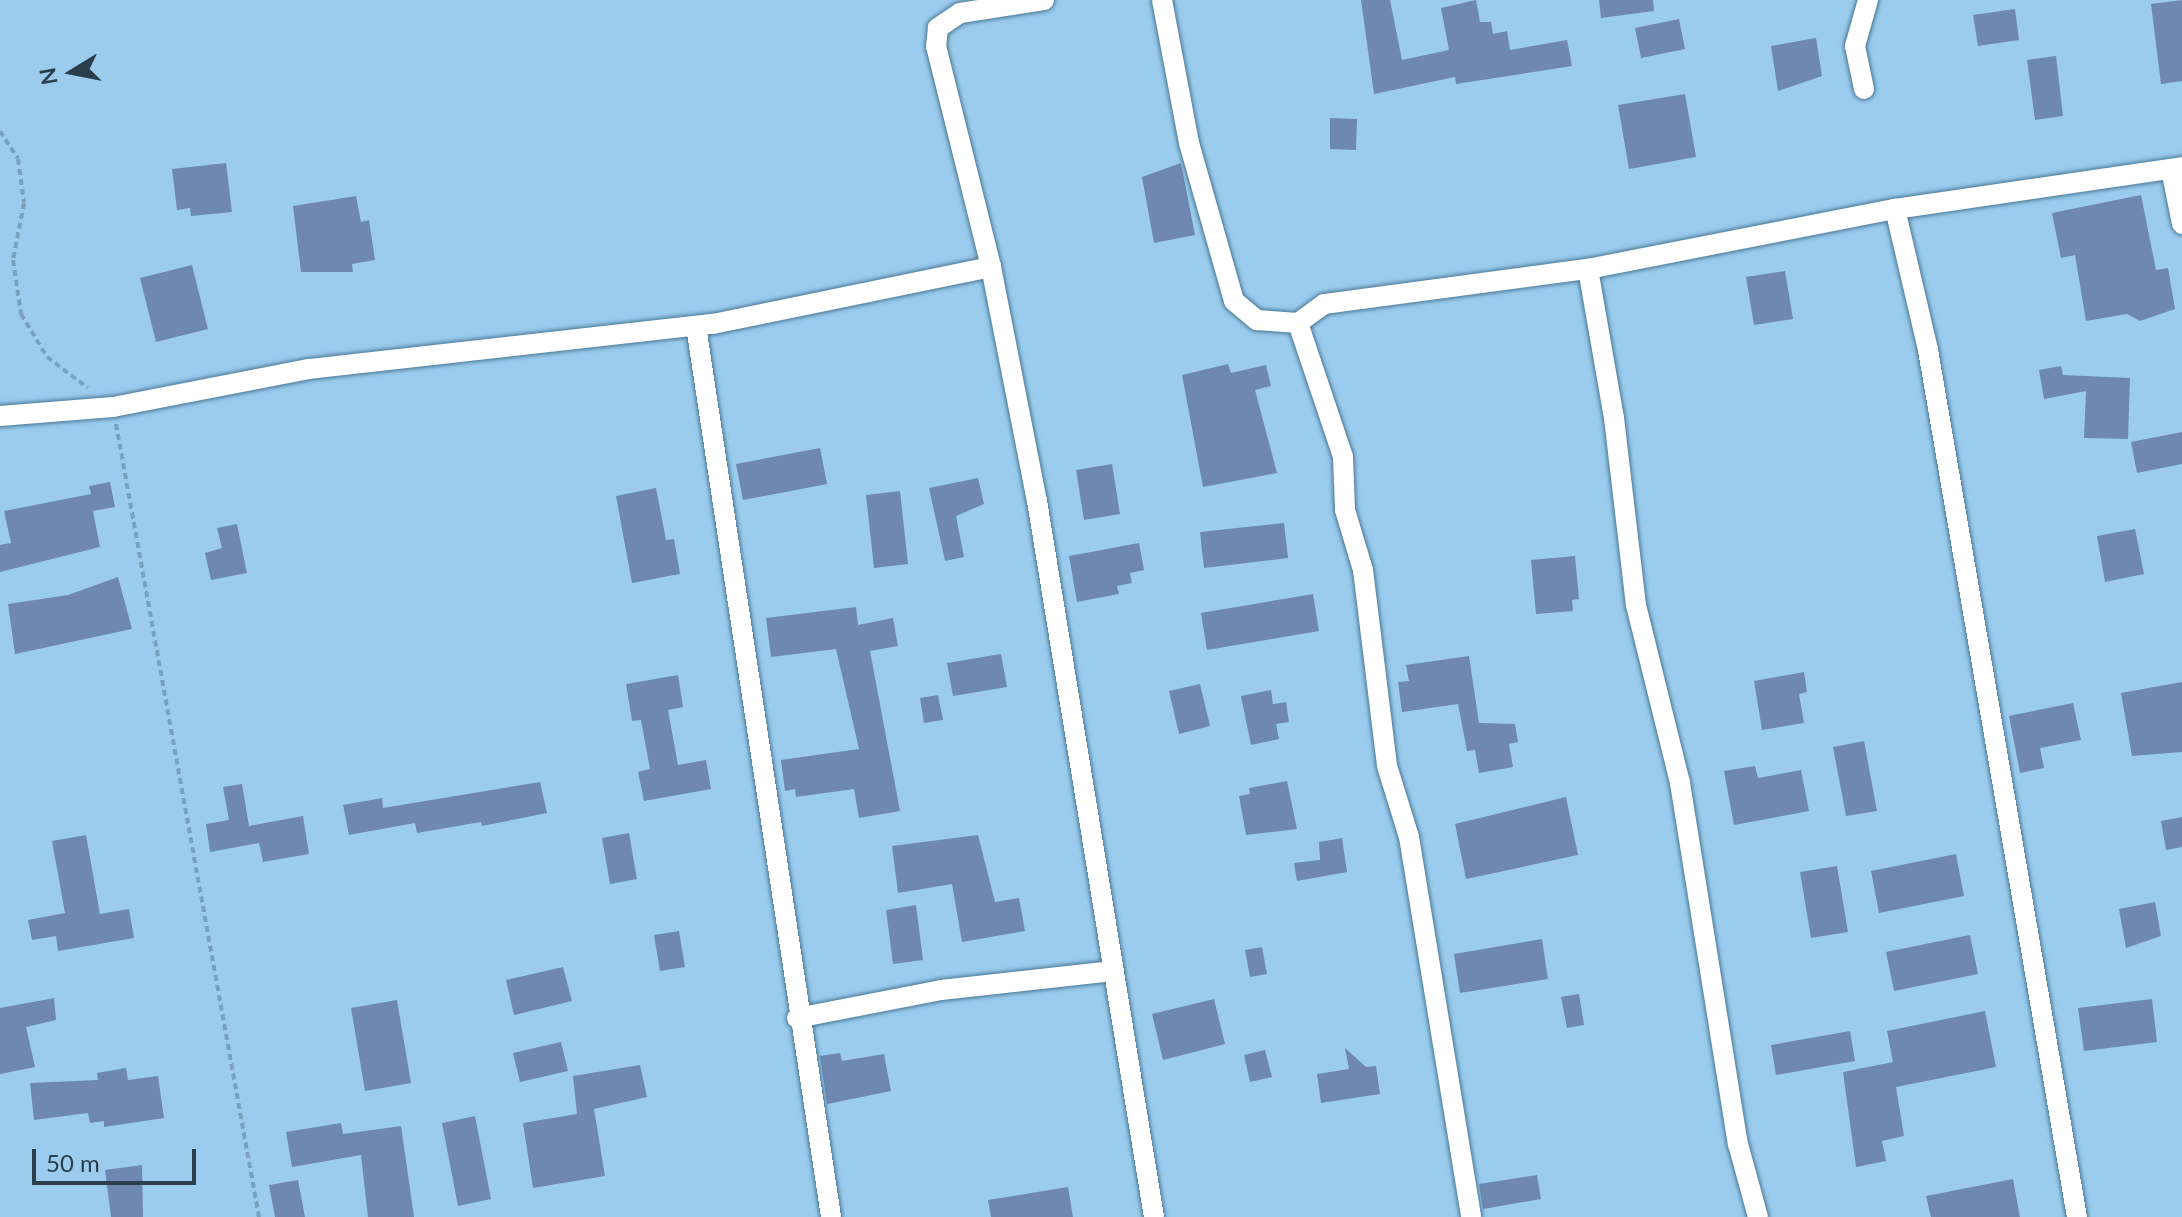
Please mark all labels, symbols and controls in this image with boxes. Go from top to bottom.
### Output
north arrow [32,32,112,112]
text: N [33,66,63,87]
scale bar [36,1133,200,1183]
text: 50 m [46,1148,100,1177]

